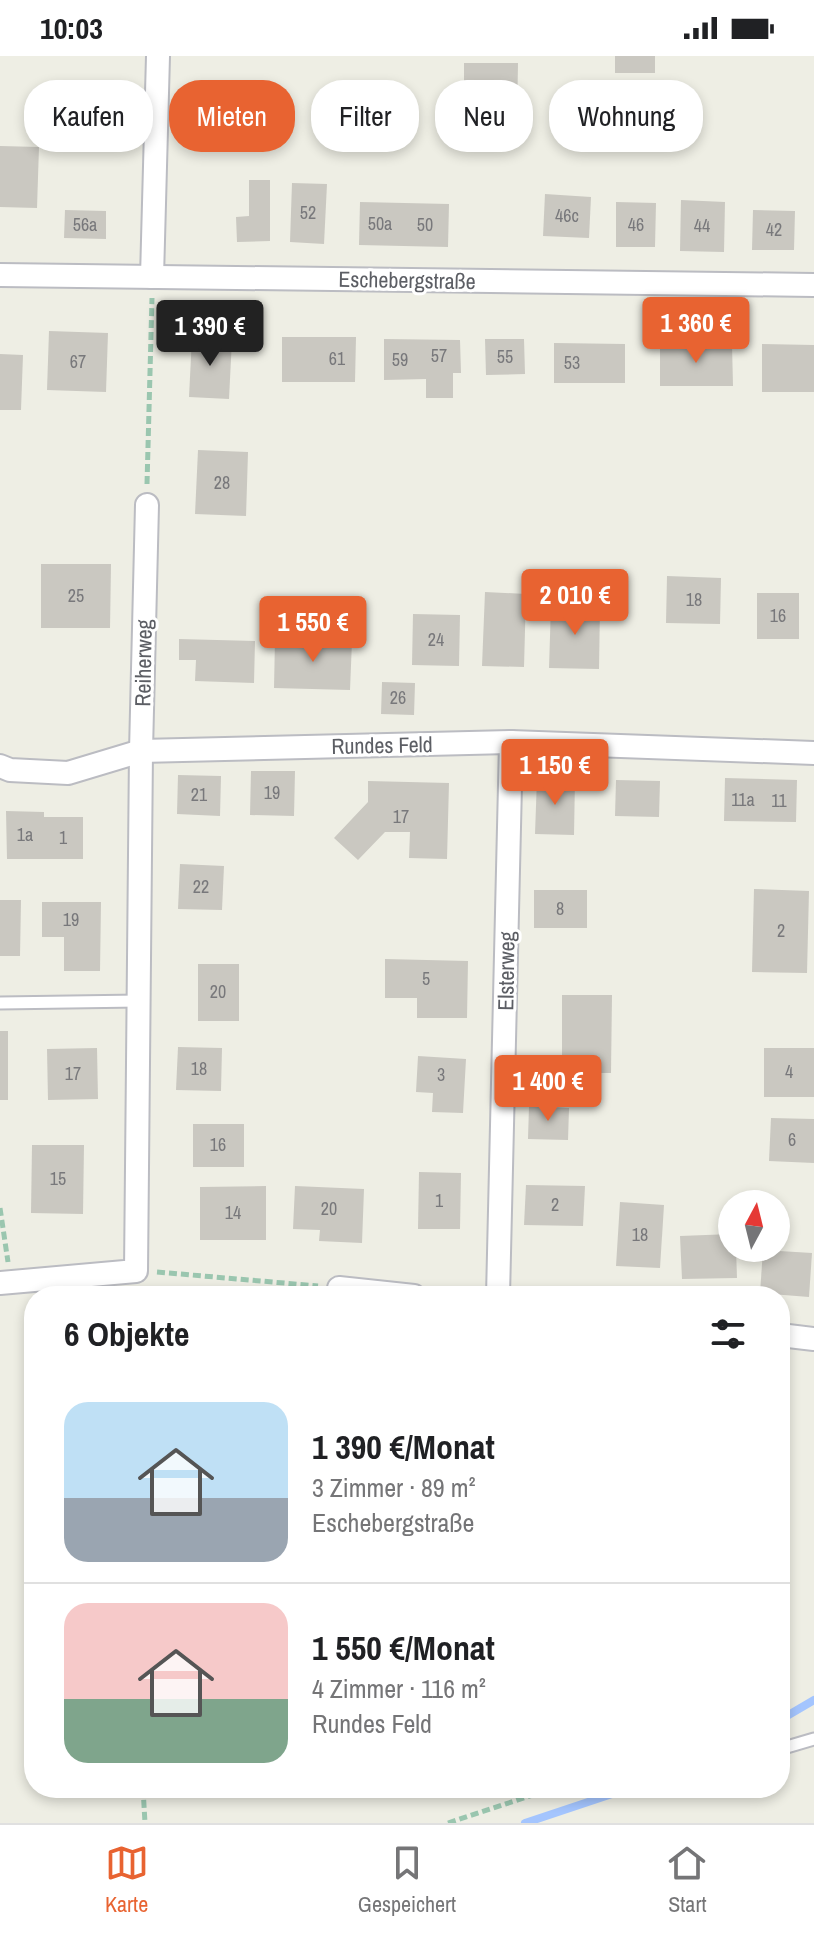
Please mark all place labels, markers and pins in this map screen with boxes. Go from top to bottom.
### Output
pin: 1 360 € [622,297,770,365]
pin: 1 390 € [136,300,284,368]
pin: 2 010 € [501,569,649,637]
pin: 1 550 € [239,596,387,664]
pin: 1 150 € [481,739,629,807]
pin: 1 400 € [474,1055,622,1123]

